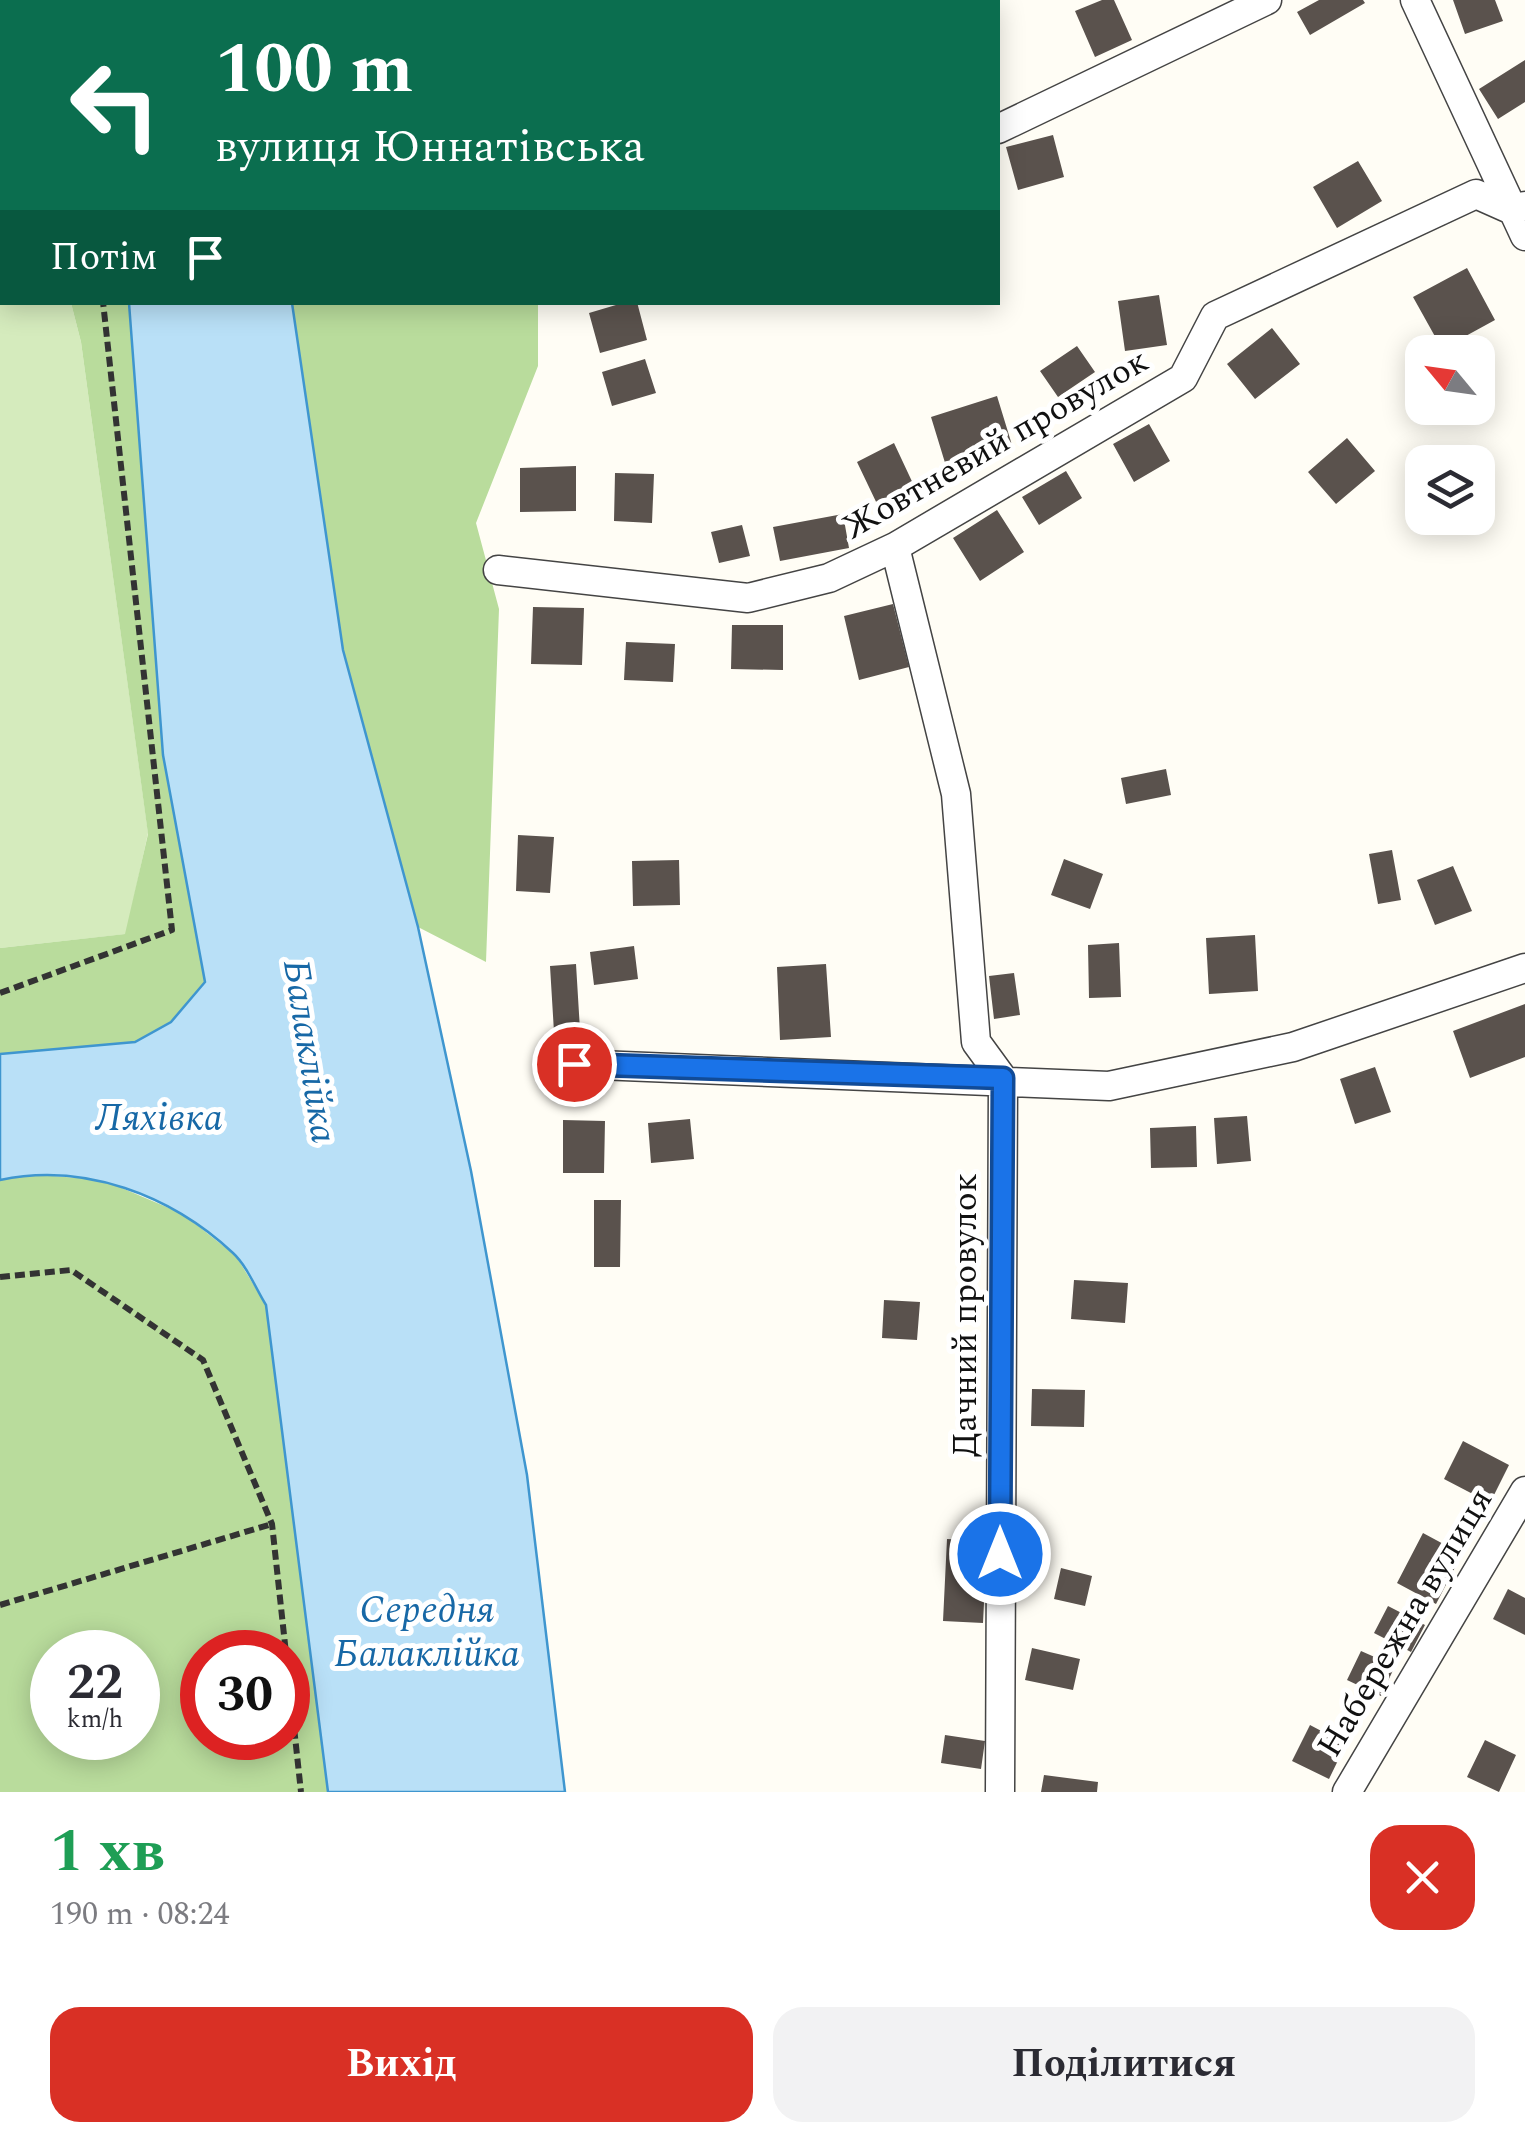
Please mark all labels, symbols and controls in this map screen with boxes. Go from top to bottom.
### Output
text: 100 m [215,17,413,123]
icon: left [50,40,180,170]
text: вулиця Юннатівська [215,113,645,182]
text: Потім [50,229,158,287]
icon: arrive [178,230,233,285]
street label: Жовтневий провулок [833,335,1159,554]
north arrow [1405,335,1495,425]
map controls [1405,335,1495,535]
button: layers [1405,445,1495,535]
water label: Балаклійка [266,955,352,1147]
pin [532,1022,617,1107]
icon: arrive [547,1037,602,1092]
water label: Ляхівка [94,1090,223,1148]
street label: Дачний провулок [939,1173,992,1457]
street label: Набережна вулиця [1304,1478,1507,1767]
position arrow [948,1502,1052,1606]
water label: Середня Балаклійка [334,1582,520,1684]
speed limit sign: 30 [180,1630,310,1760]
text: 22 [67,1645,123,1721]
text: km/h [67,1701,123,1739]
text: 1 хв [50,1806,164,1898]
button: close [1370,1825,1475,1930]
text: 190 m · 08:24 [50,1890,230,1939]
button: Вихід [50,2007,753,2122]
button: Поділитися [773,2007,1475,2122]

